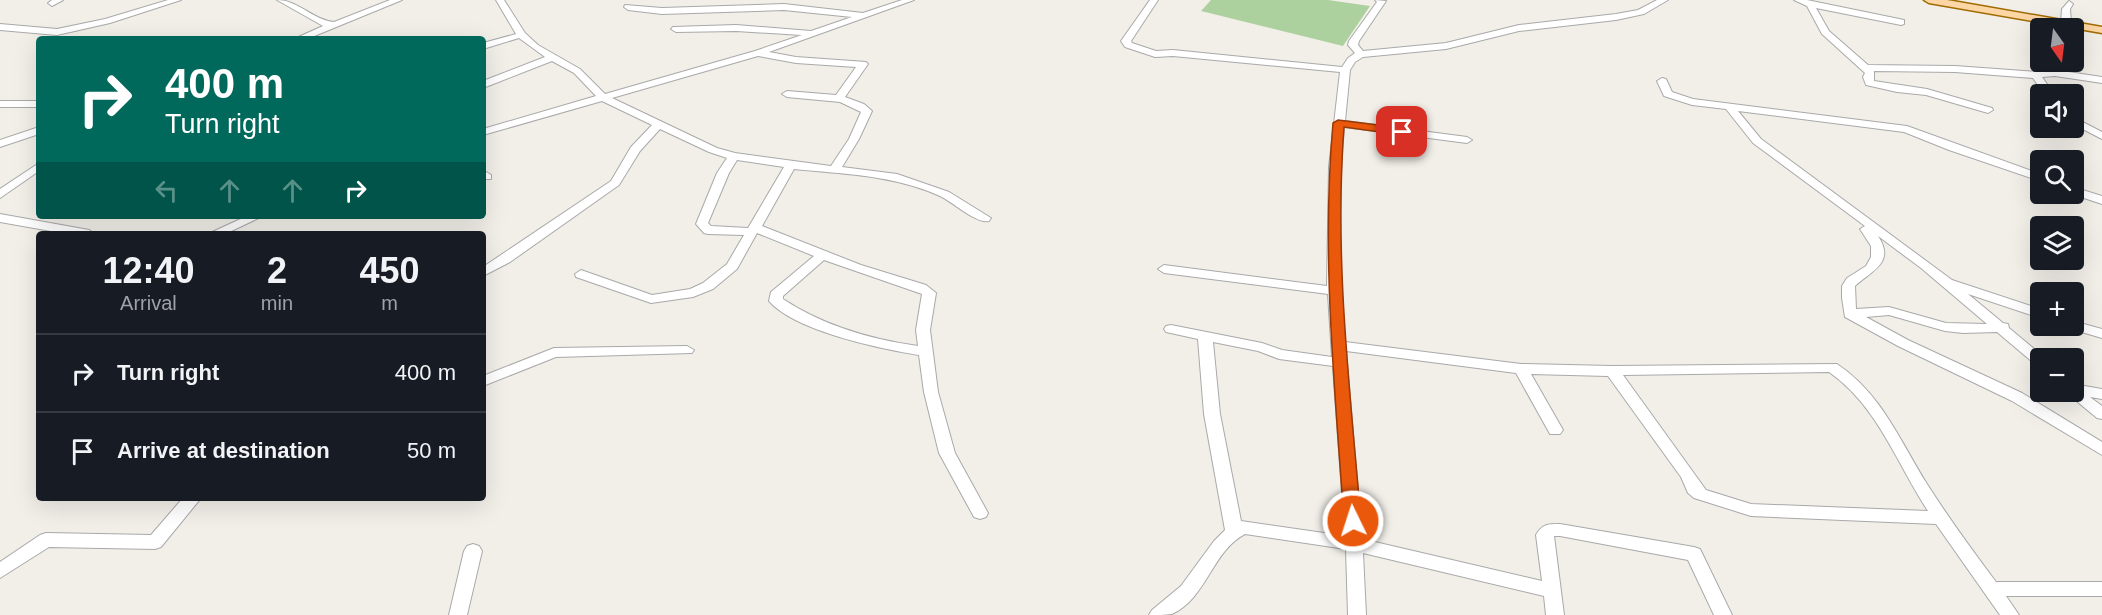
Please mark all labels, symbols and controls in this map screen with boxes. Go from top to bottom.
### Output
north arrow [2030,18,2084,72]
map controls [2030,18,2084,402]
icon: right [66,60,144,138]
text: 400 m [165,60,284,107]
button: sound [2030,84,2084,138]
pin [1376,106,1427,157]
text: Turn right [165,109,280,139]
icon: arrive [1385,115,1418,148]
button: search [2030,150,2084,204]
icon: left [150,174,183,207]
icon: ahead [213,174,246,207]
icon: ahead [276,174,309,207]
icon: right [339,174,372,207]
button: layers [2030,216,2084,270]
text: 12:40 [102,250,194,291]
text: 2 [267,250,287,291]
text: 450 [359,250,420,291]
button: + [2030,282,2084,336]
text: Arrival [120,292,177,314]
text: min [261,292,293,314]
text: m [381,292,398,314]
button: − [2030,348,2084,402]
icon: right [66,357,99,390]
text: Turn right [117,360,219,385]
text: 400 m [395,360,456,385]
icon: arrive [66,435,99,468]
text: Arrive at destination [117,438,330,463]
text: 50 m [407,438,456,463]
position arrow [1321,489,1385,553]

